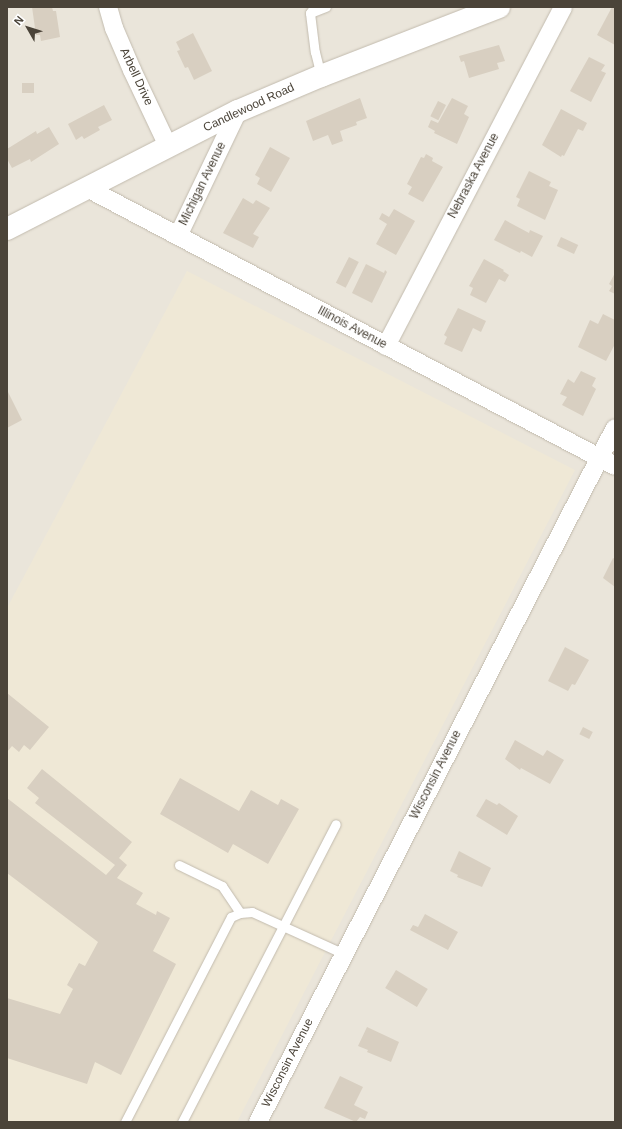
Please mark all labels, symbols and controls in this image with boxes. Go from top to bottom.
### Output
north arrow [8,8,48,48]
text: N [12,14,26,27]
street label: Arbell Drive [116,46,156,108]
street label: Candlewood Road [201,81,297,135]
street label: Nebraska Avenue [445,131,503,221]
street label: Michigan Avenue [176,140,230,228]
street label: Illinois Avenue [315,304,389,352]
street label: Wisconsin Avenue [407,728,465,822]
street label: Wisconsin Avenue [259,1016,317,1110]

